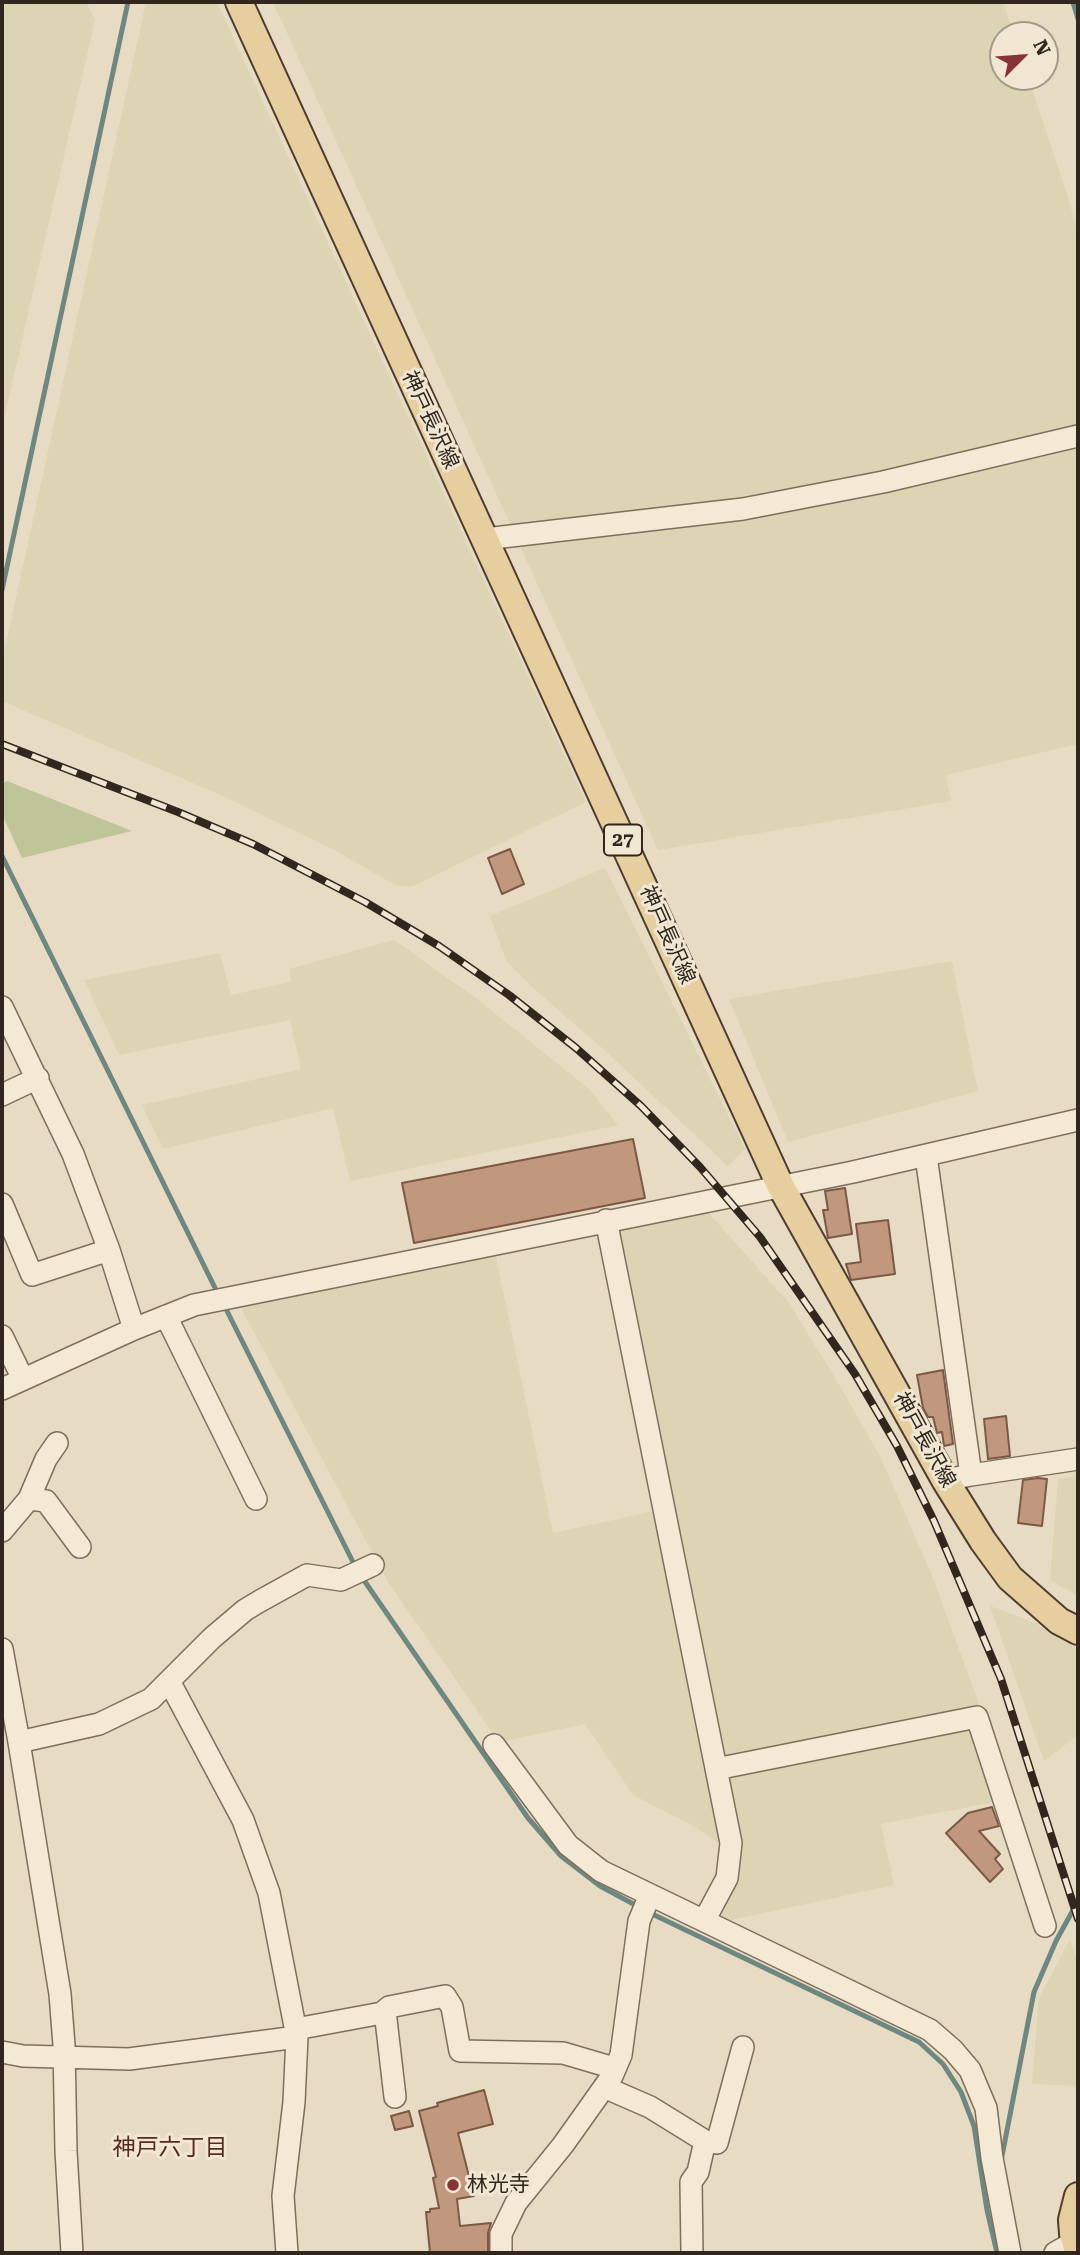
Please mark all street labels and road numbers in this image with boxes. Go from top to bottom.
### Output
street label: 神戸長沢線 [396,367,464,473]
road number: 27 [604,824,642,856]
street label: 神戸長沢線 [634,882,700,988]
street label: 神戸長沢線 [888,1388,960,1492]

